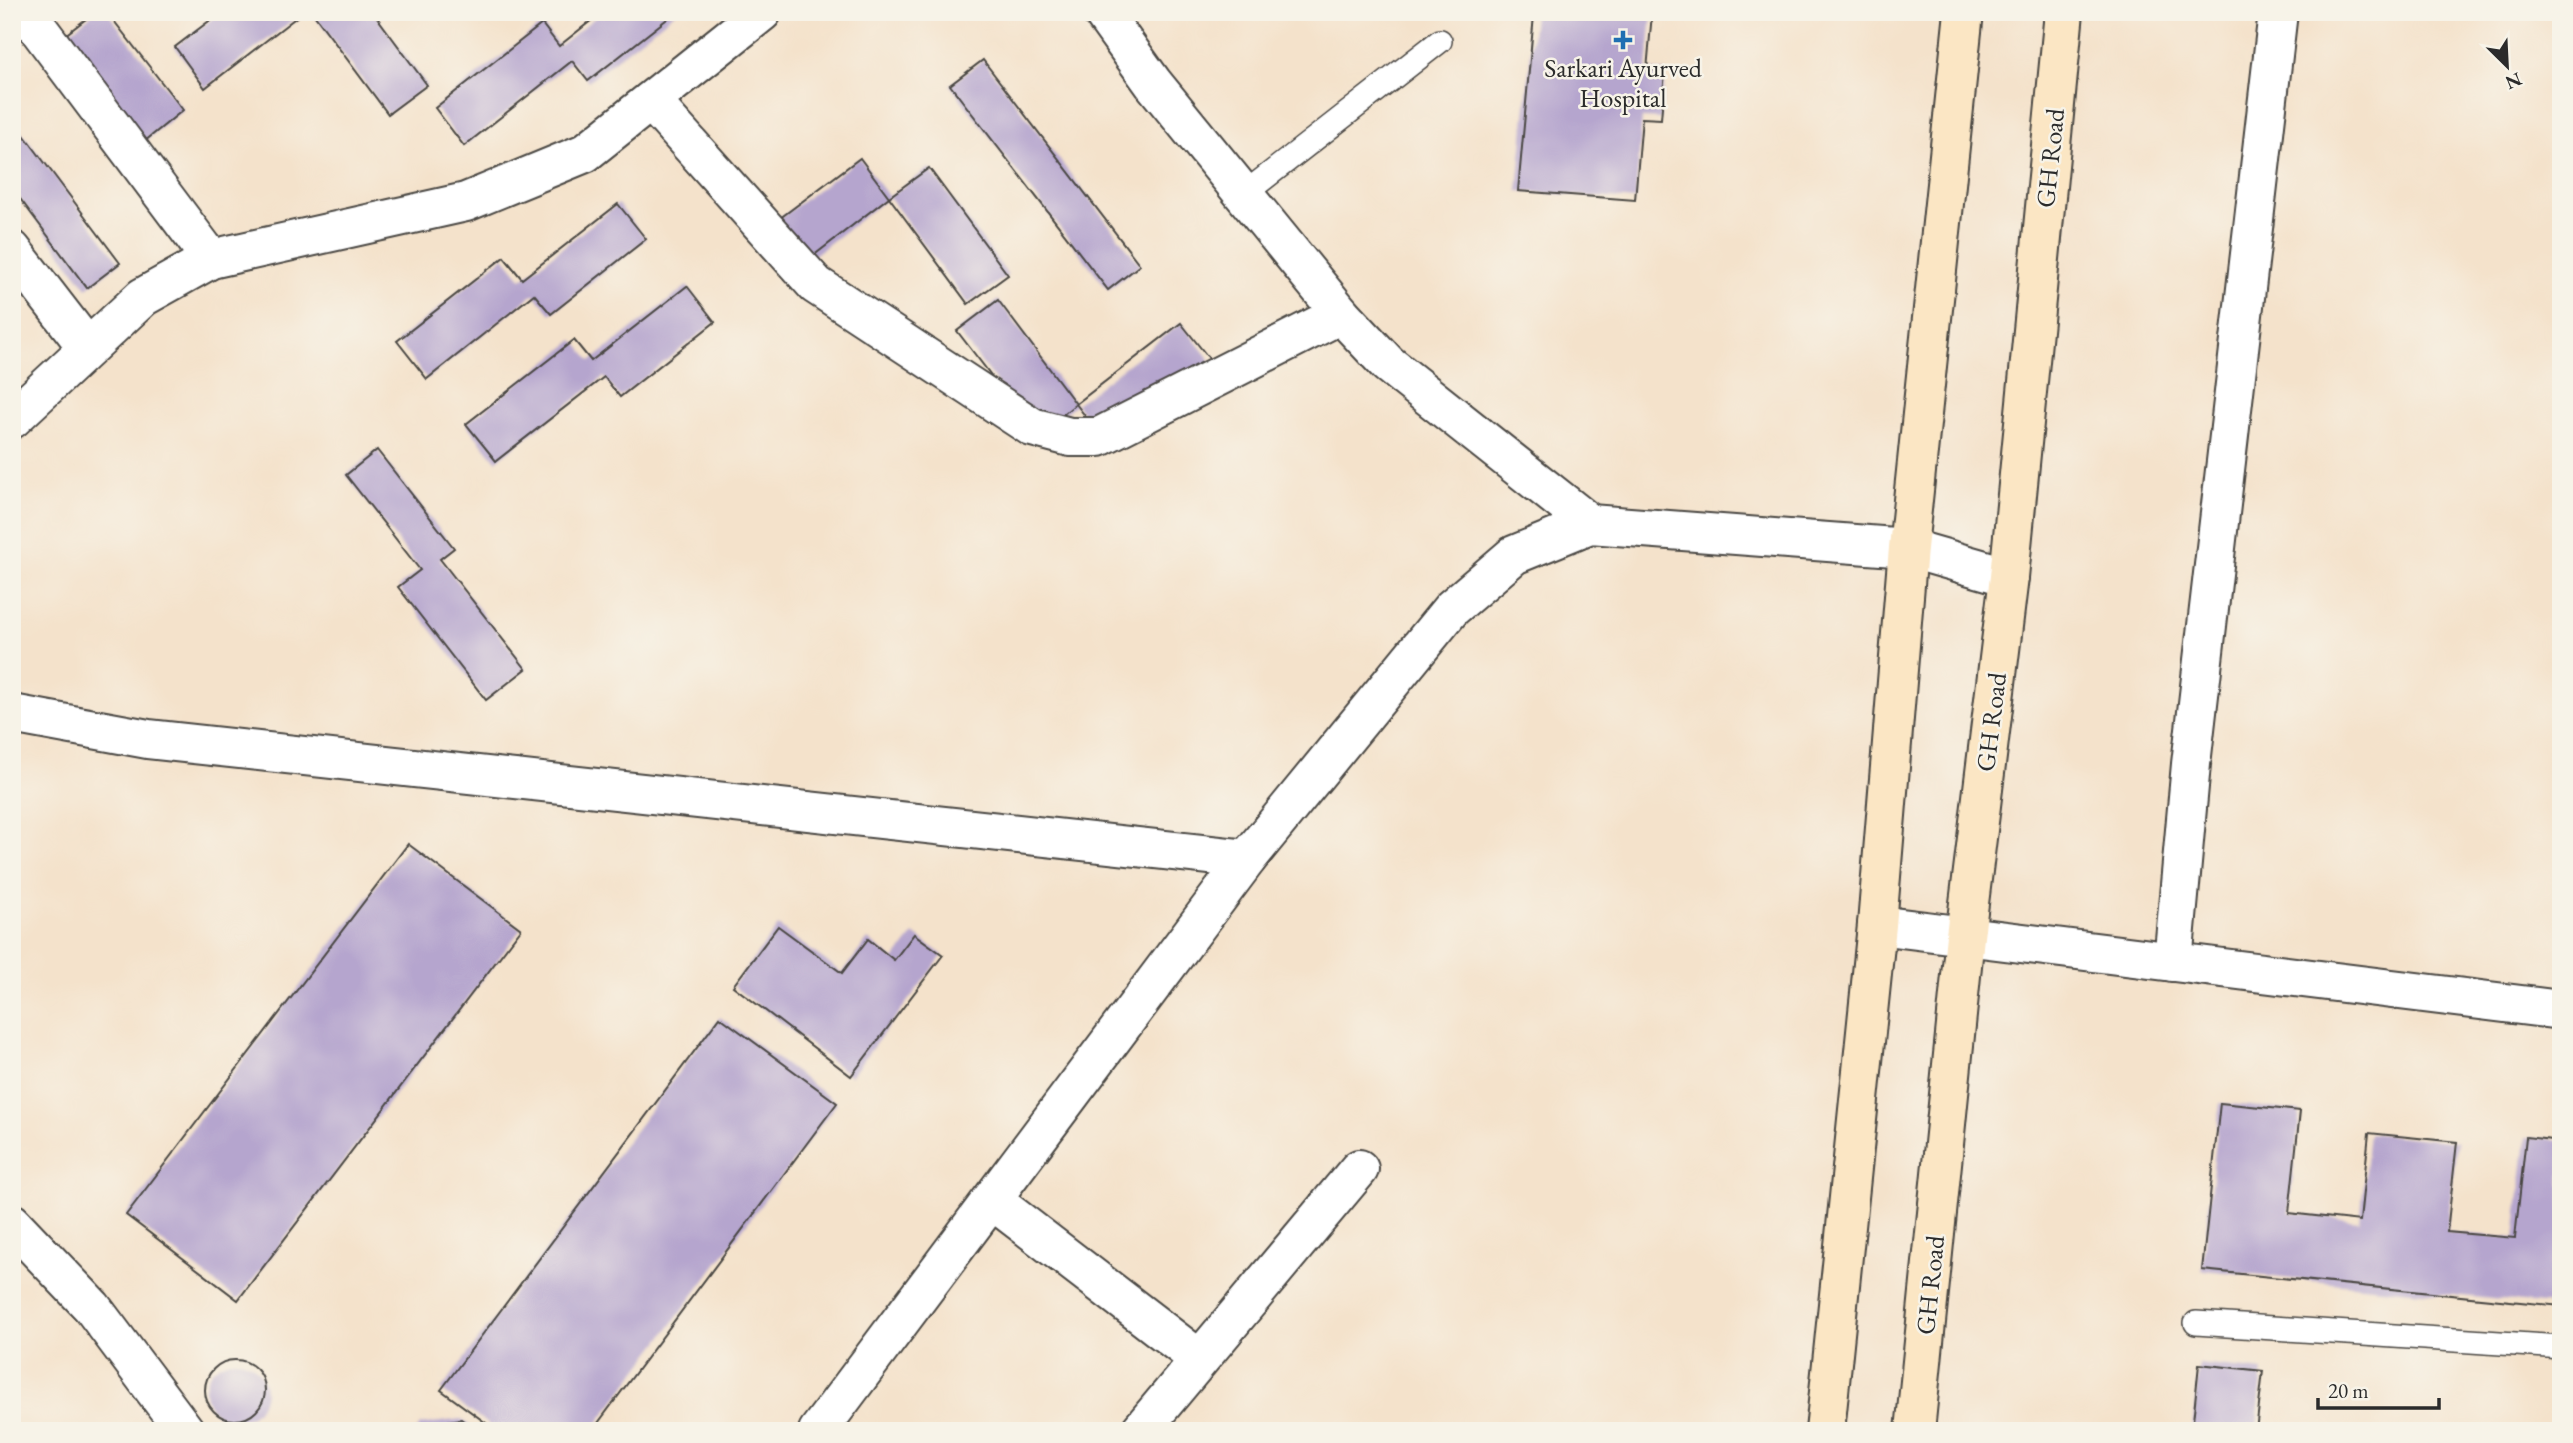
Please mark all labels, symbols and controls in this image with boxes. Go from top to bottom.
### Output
marker: Sarkari Ayurved Hospital [1613,30,1633,50]
north arrow [2472,32,2542,102]
place label: Sarkari Ayurved Hospital [1544,51,1703,115]
text: N [2501,67,2526,96]
street label: GH Road [2028,106,2072,209]
street label: GH Road [1968,670,2014,774]
street label: GH Road [1908,1233,1952,1336]
scale bar [2318,1366,2438,1410]
text: 20 m [2328,1377,2369,1404]

